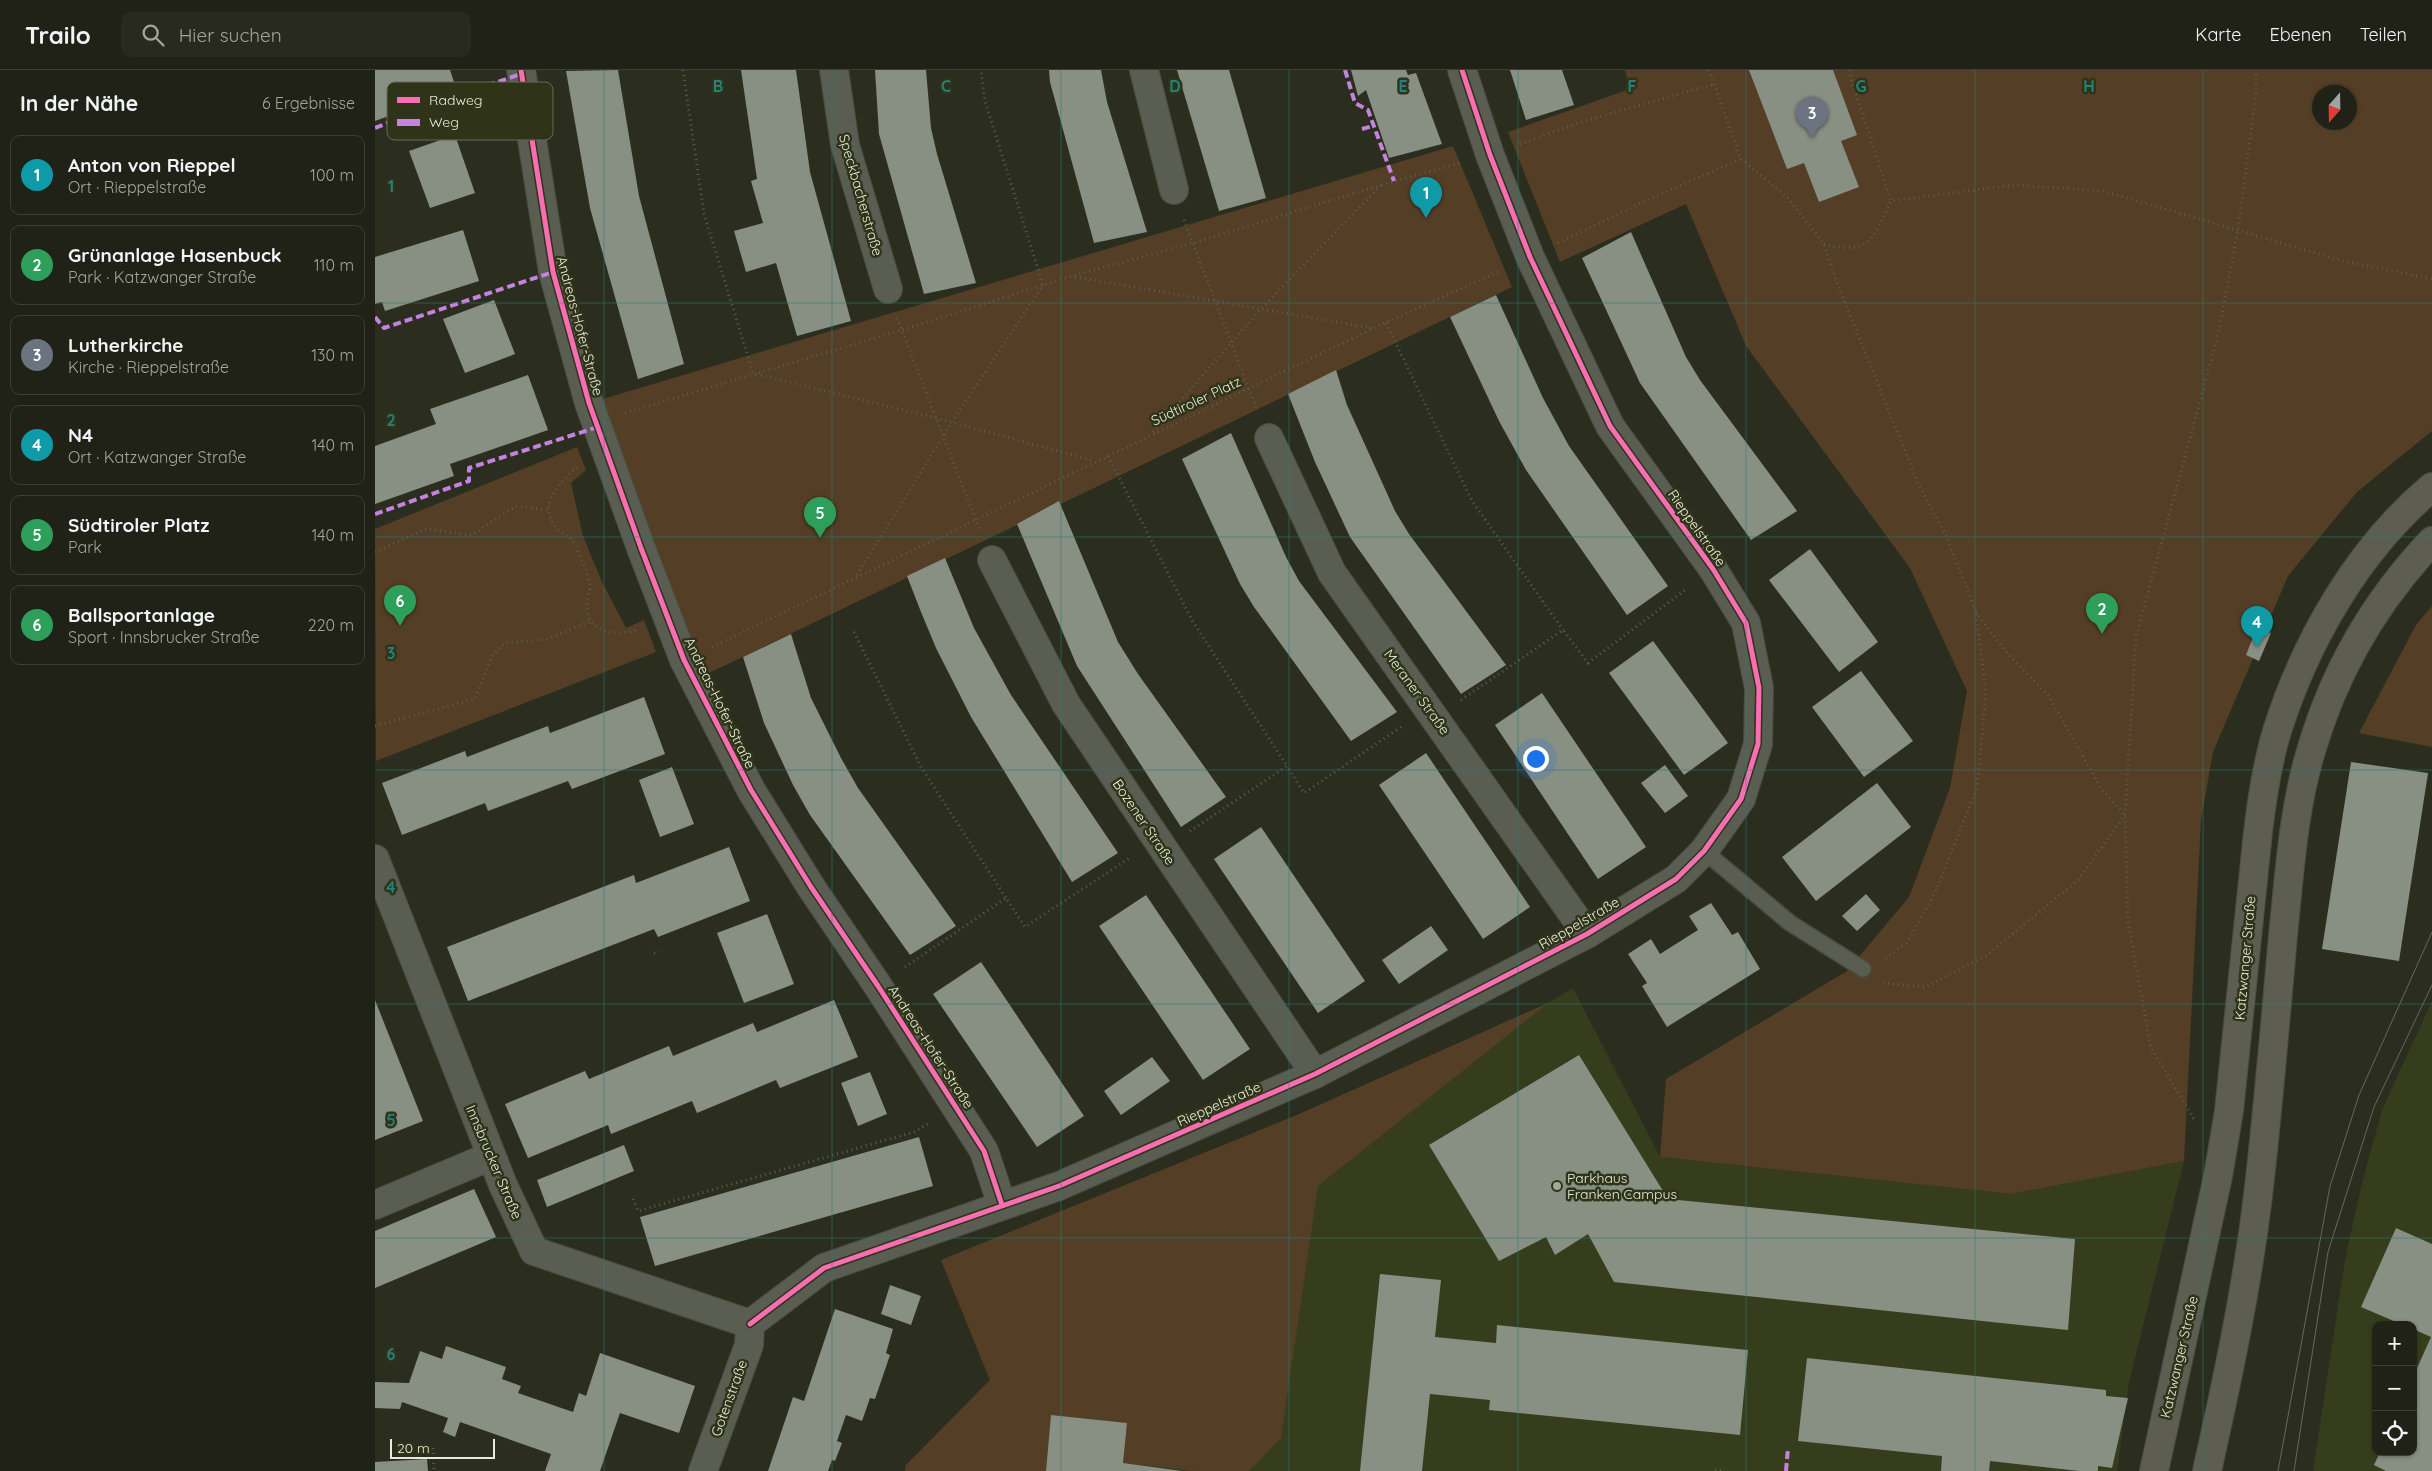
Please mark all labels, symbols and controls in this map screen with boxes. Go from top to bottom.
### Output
search box [121,12,471,57]
text: Trailo [25,20,91,50]
icon: search [139,21,167,49]
text: Hier suchen [179,23,282,47]
text: Karte [2195,23,2241,46]
text: Ebenen [2269,23,2332,46]
text: Teilen [2360,23,2407,46]
text: B [713,76,723,96]
text: C [941,76,951,96]
text: D [1169,76,1181,96]
text: E [1398,76,1408,96]
text: F [1628,76,1637,96]
text: G [1855,76,1867,96]
text: H [2083,76,2095,96]
legend [387,82,553,140]
north arrow [2312,85,2357,130]
text: In der Nähe [20,90,138,116]
text: Radweg [429,91,483,109]
text: 6 Ergebnisse [262,93,355,113]
pin: 3 [1796,97,1828,138]
text: Weg [429,113,459,131]
street label: Speckbacherstraße [835,132,887,258]
text: Anton von Rieppel [68,153,236,177]
text: 1 [34,165,40,185]
text: 100 m [310,165,354,185]
text: 1 [388,176,394,196]
text: Ort · Rieppelstraße [68,177,206,197]
pin: 1 [1410,177,1442,218]
text: Grünanlage Hasenbuck [68,243,282,267]
street label: Andreas-Hofer-Straße [553,254,607,398]
text: 2 [32,255,42,275]
text: 110 m [314,255,354,275]
text: Park · Katzwanger Straße [68,267,256,287]
text: Lutherkirche [68,333,184,357]
text: 3 [33,345,41,365]
text: 130 m [311,345,354,365]
text: Kirche · Rieppelstraße [68,357,229,377]
street label: Südtiroler Platz [1148,372,1244,430]
text: 2 [386,410,396,430]
text: N4 [68,423,93,447]
text: 4 [32,435,42,455]
text: 140 m [311,435,354,455]
text: Ort · Katzwanger Straße [68,447,246,467]
street label: Rieppelstraße [1664,486,1730,570]
pin: 5 [804,497,836,538]
text: Südtiroler Platz [68,513,210,537]
text: 5 [32,525,42,545]
text: 140 m [311,525,354,545]
text: Park [68,537,102,557]
pin: 6 [384,585,416,626]
pin: 2 [2086,593,2118,634]
text: Ballsportanlage [68,603,215,627]
pin: 4 [2241,606,2273,647]
text: 6 [33,615,41,635]
text: 220 m [308,615,354,635]
text: Sport · Innsbrucker Straße [68,627,260,647]
street label: Andreas-Hofer-Straße [680,634,760,772]
text: 3 [387,643,395,663]
street label: Meraner Straße [1380,646,1454,738]
your location [1523,746,1549,772]
street label: Bozener Straße [1109,776,1179,868]
text: 4 [386,877,396,897]
street label: Rieppelstraße [1536,893,1622,953]
street label: Katzwanger Straße [2231,895,2259,1021]
street label: Andreas-Hofer-Straße [884,982,978,1112]
street label: Rieppelstraße [1174,1077,1264,1130]
street label: Innsbrucker Straße [462,1102,526,1222]
text: 5 [386,1110,396,1130]
place label: Parkhaus Franken Campus [1567,1169,1677,1203]
marker: Parkhaus Franken Campus [1551,1180,1563,1192]
street label: Katzwanger Straße [2156,1294,2202,1420]
map controls [2372,1321,2417,1456]
button: + [2372,1321,2417,1366]
text: 6 [387,1344,396,1364]
street label: Gotenstraße [707,1357,751,1439]
button: − [2372,1366,2417,1411]
button: locate [2372,1411,2417,1456]
scale bar [390,1436,495,1459]
text: 20 m [397,1439,430,1457]

